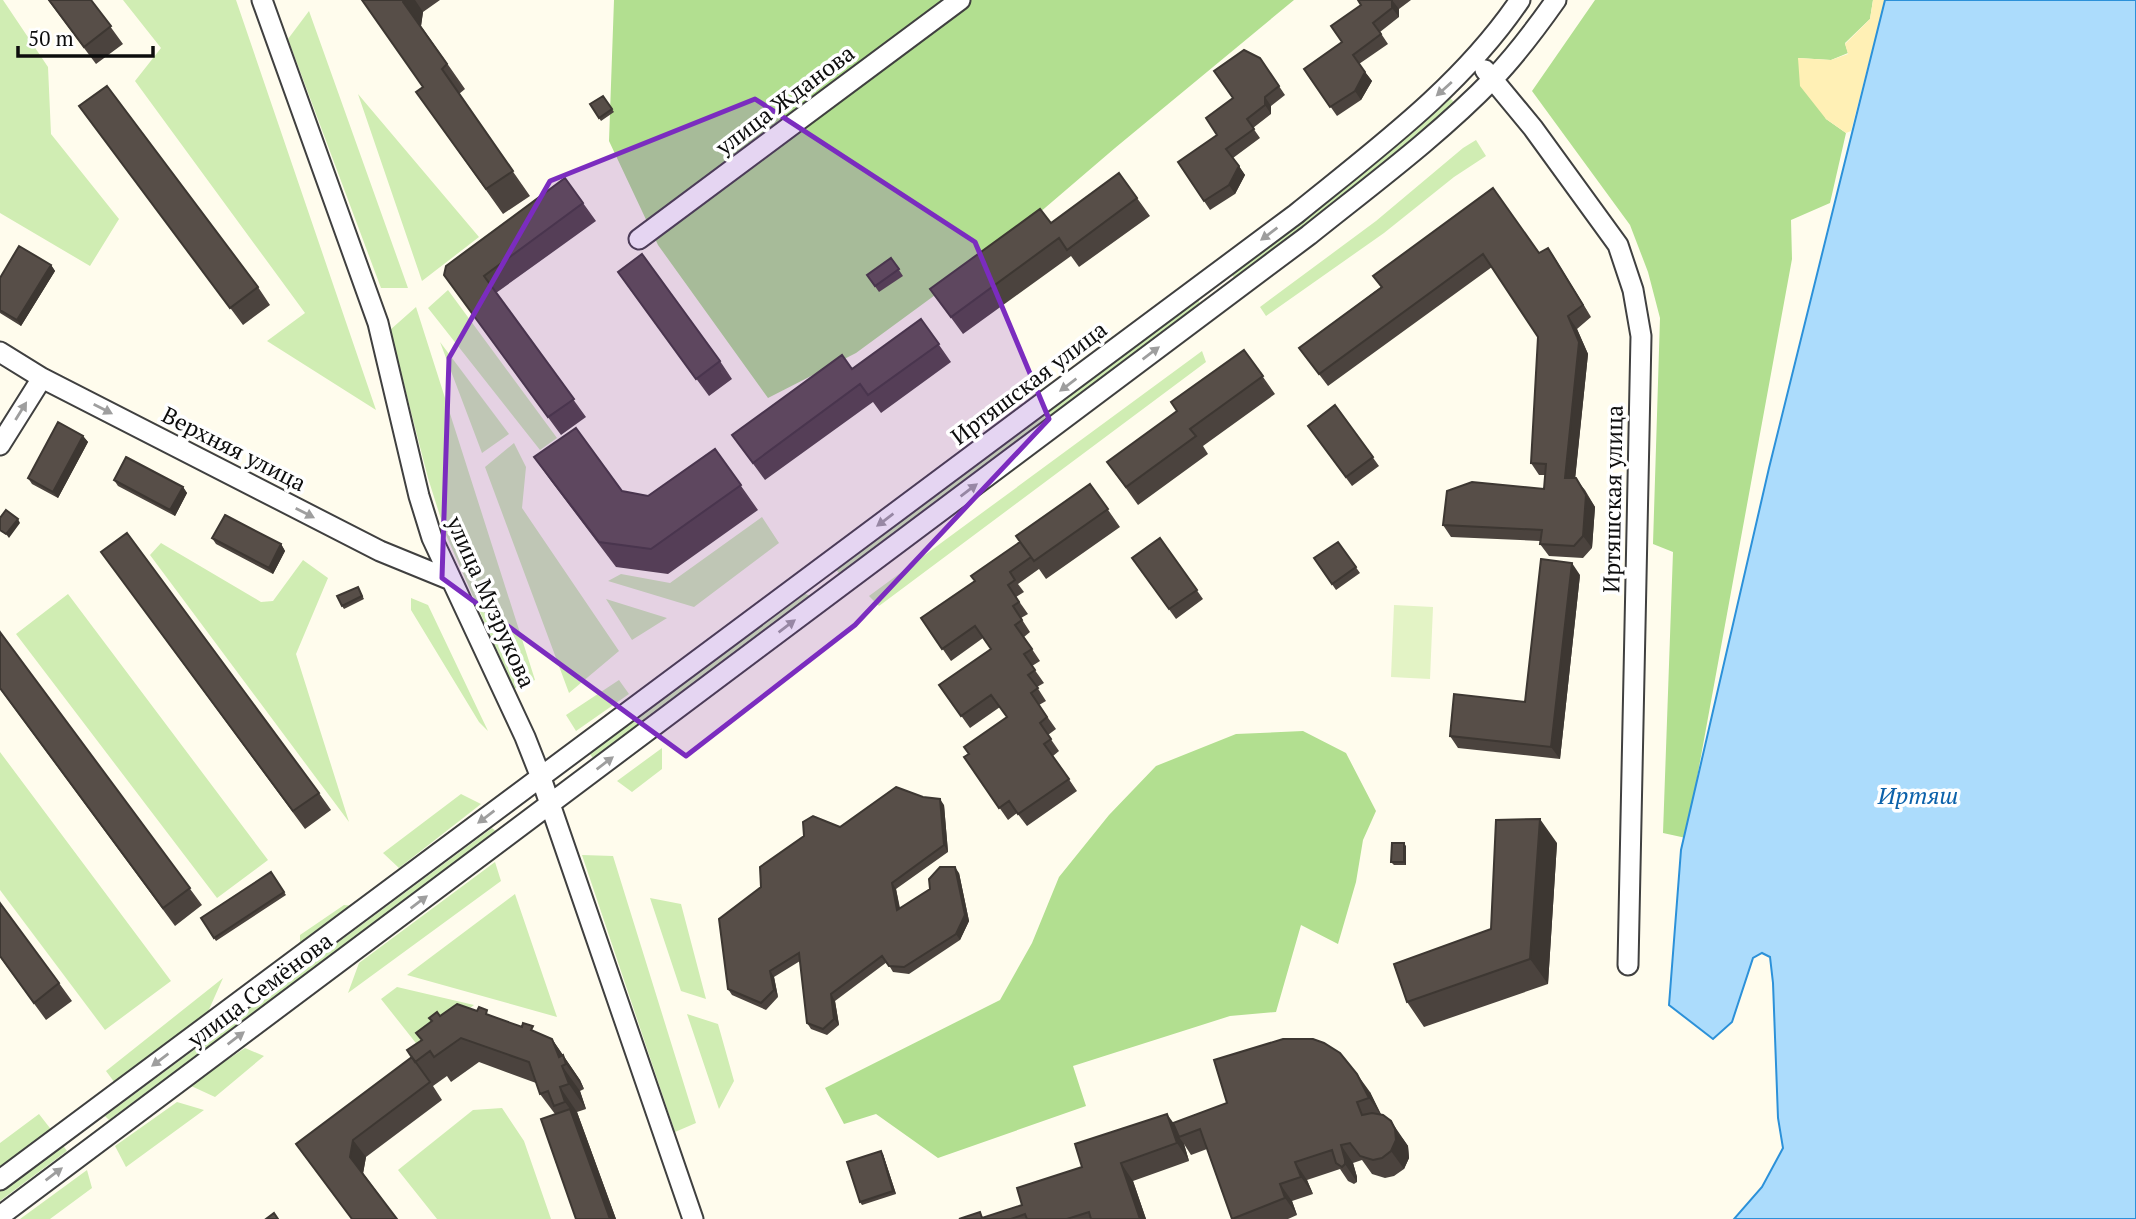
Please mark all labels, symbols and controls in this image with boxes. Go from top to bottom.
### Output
scale bar [18,14,152,58]
text: 50 m [28,24,74,52]
street label: улица Жданова [708,37,861,163]
one-way arrow [1436,80,1453,96]
one-way arrow [1261,227,1279,242]
street label: Иртяшская улица [944,313,1113,452]
one-way arrow [1142,347,1160,361]
one-way arrow [1058,378,1077,392]
street label: Верхняя улица [157,399,312,498]
one-way arrow [15,402,27,421]
one-way arrow [93,403,113,415]
street label: Иртяшская улица [1595,404,1630,593]
one-way arrow [960,483,978,497]
one-way arrow [295,507,315,519]
street label: улица Музрукова [439,510,543,693]
one-way arrow [876,513,894,527]
one-way arrow [778,620,796,634]
one-way arrow [596,756,614,770]
water label: Иртяш [1877,779,1958,811]
one-way arrow [477,809,495,824]
one-way arrow [410,896,428,910]
street label: улица Семёнова [180,925,339,1055]
one-way arrow [227,1031,246,1045]
one-way arrow [151,1053,169,1068]
one-way arrow [45,1167,63,1182]

